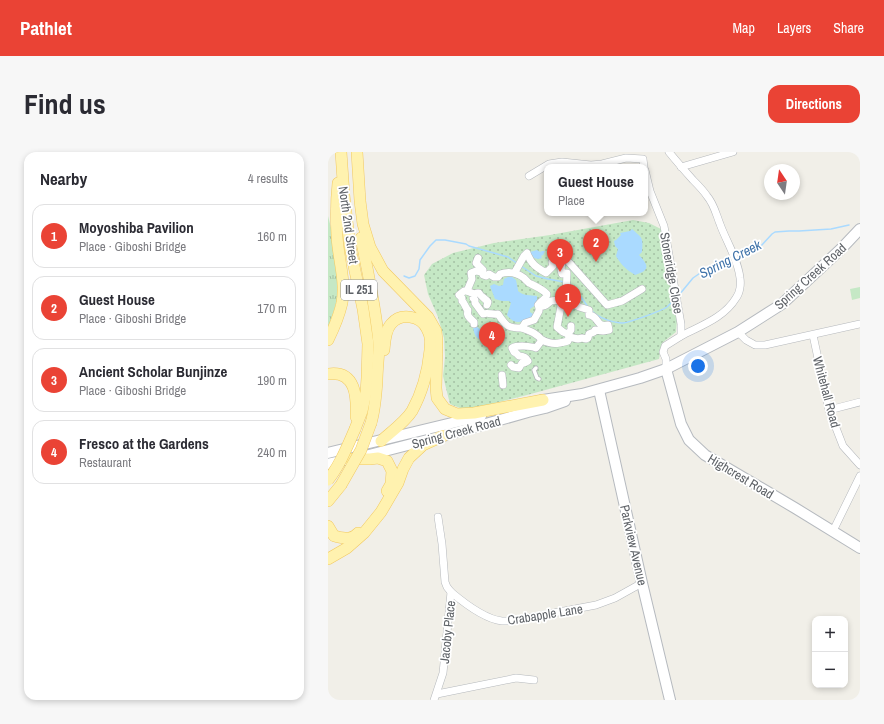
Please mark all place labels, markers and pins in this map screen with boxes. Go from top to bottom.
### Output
pin: 2 [583,229,609,262]
pin: 3 [547,239,573,272]
pin: 1 [555,284,581,317]
pin: 4 [479,322,505,355]

